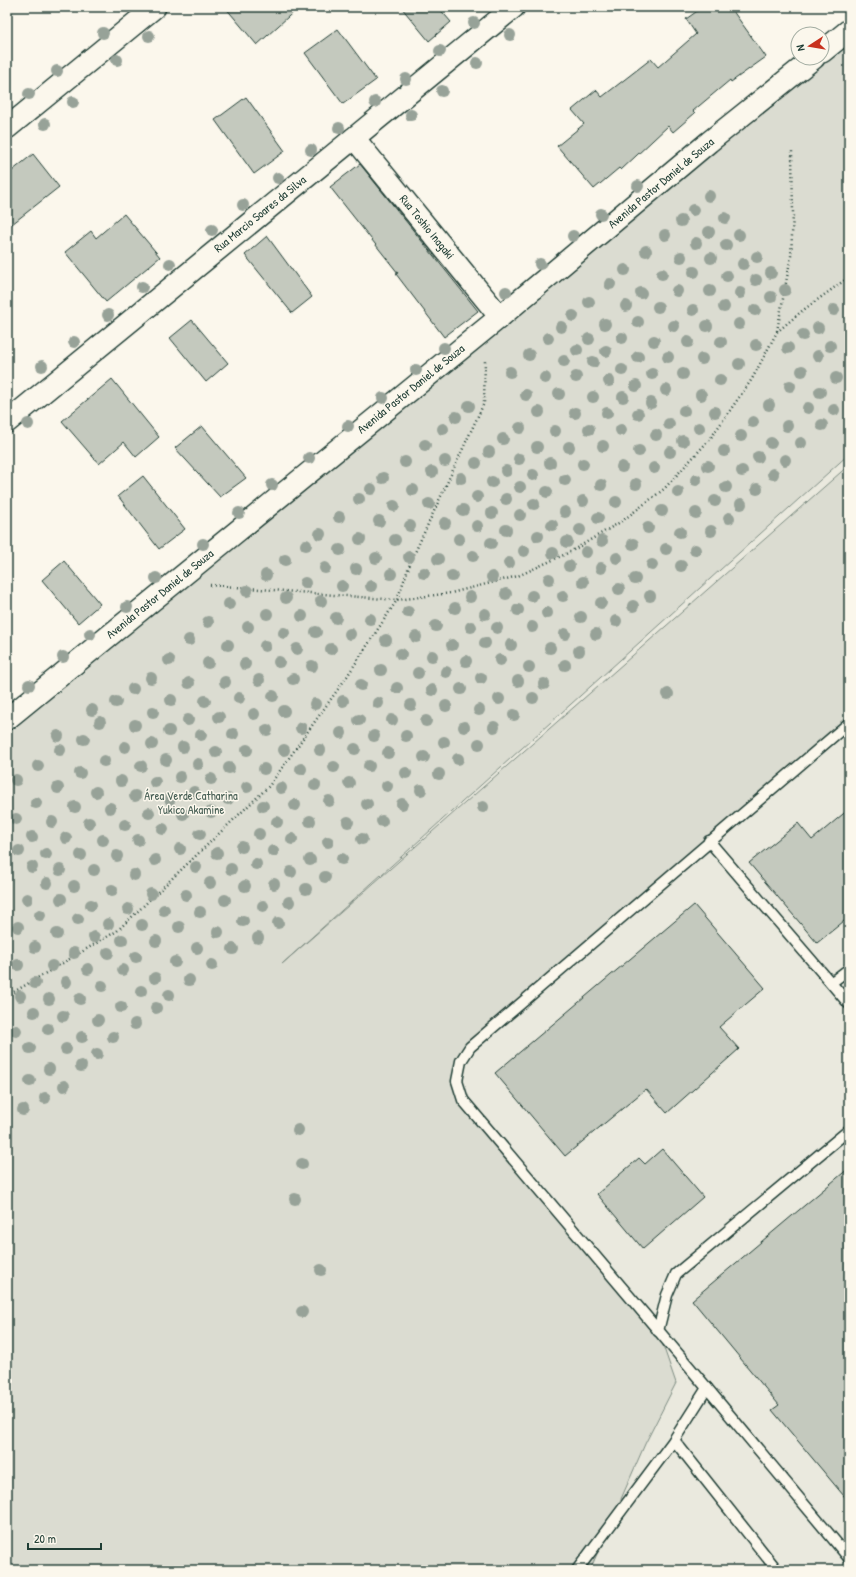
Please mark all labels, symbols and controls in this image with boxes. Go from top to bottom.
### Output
north arrow [790,26,830,66]
text: N [793,44,808,52]
street label: Avenida Pastor Daniel de Souza [604,133,718,232]
street label: Rua Marcio Soares da Silva [210,171,310,256]
street label: Rua Toshio Inagaki [396,191,459,263]
street label: Avenida Pastor Daniel de Souza [353,340,468,437]
street label: Avenida Pastor Daniel de Souza [102,545,217,642]
park label: Área Verde Catharina Yukico Akamine [144,787,238,818]
scale bar [28,1525,101,1551]
text: 20 m [34,1530,56,1547]

